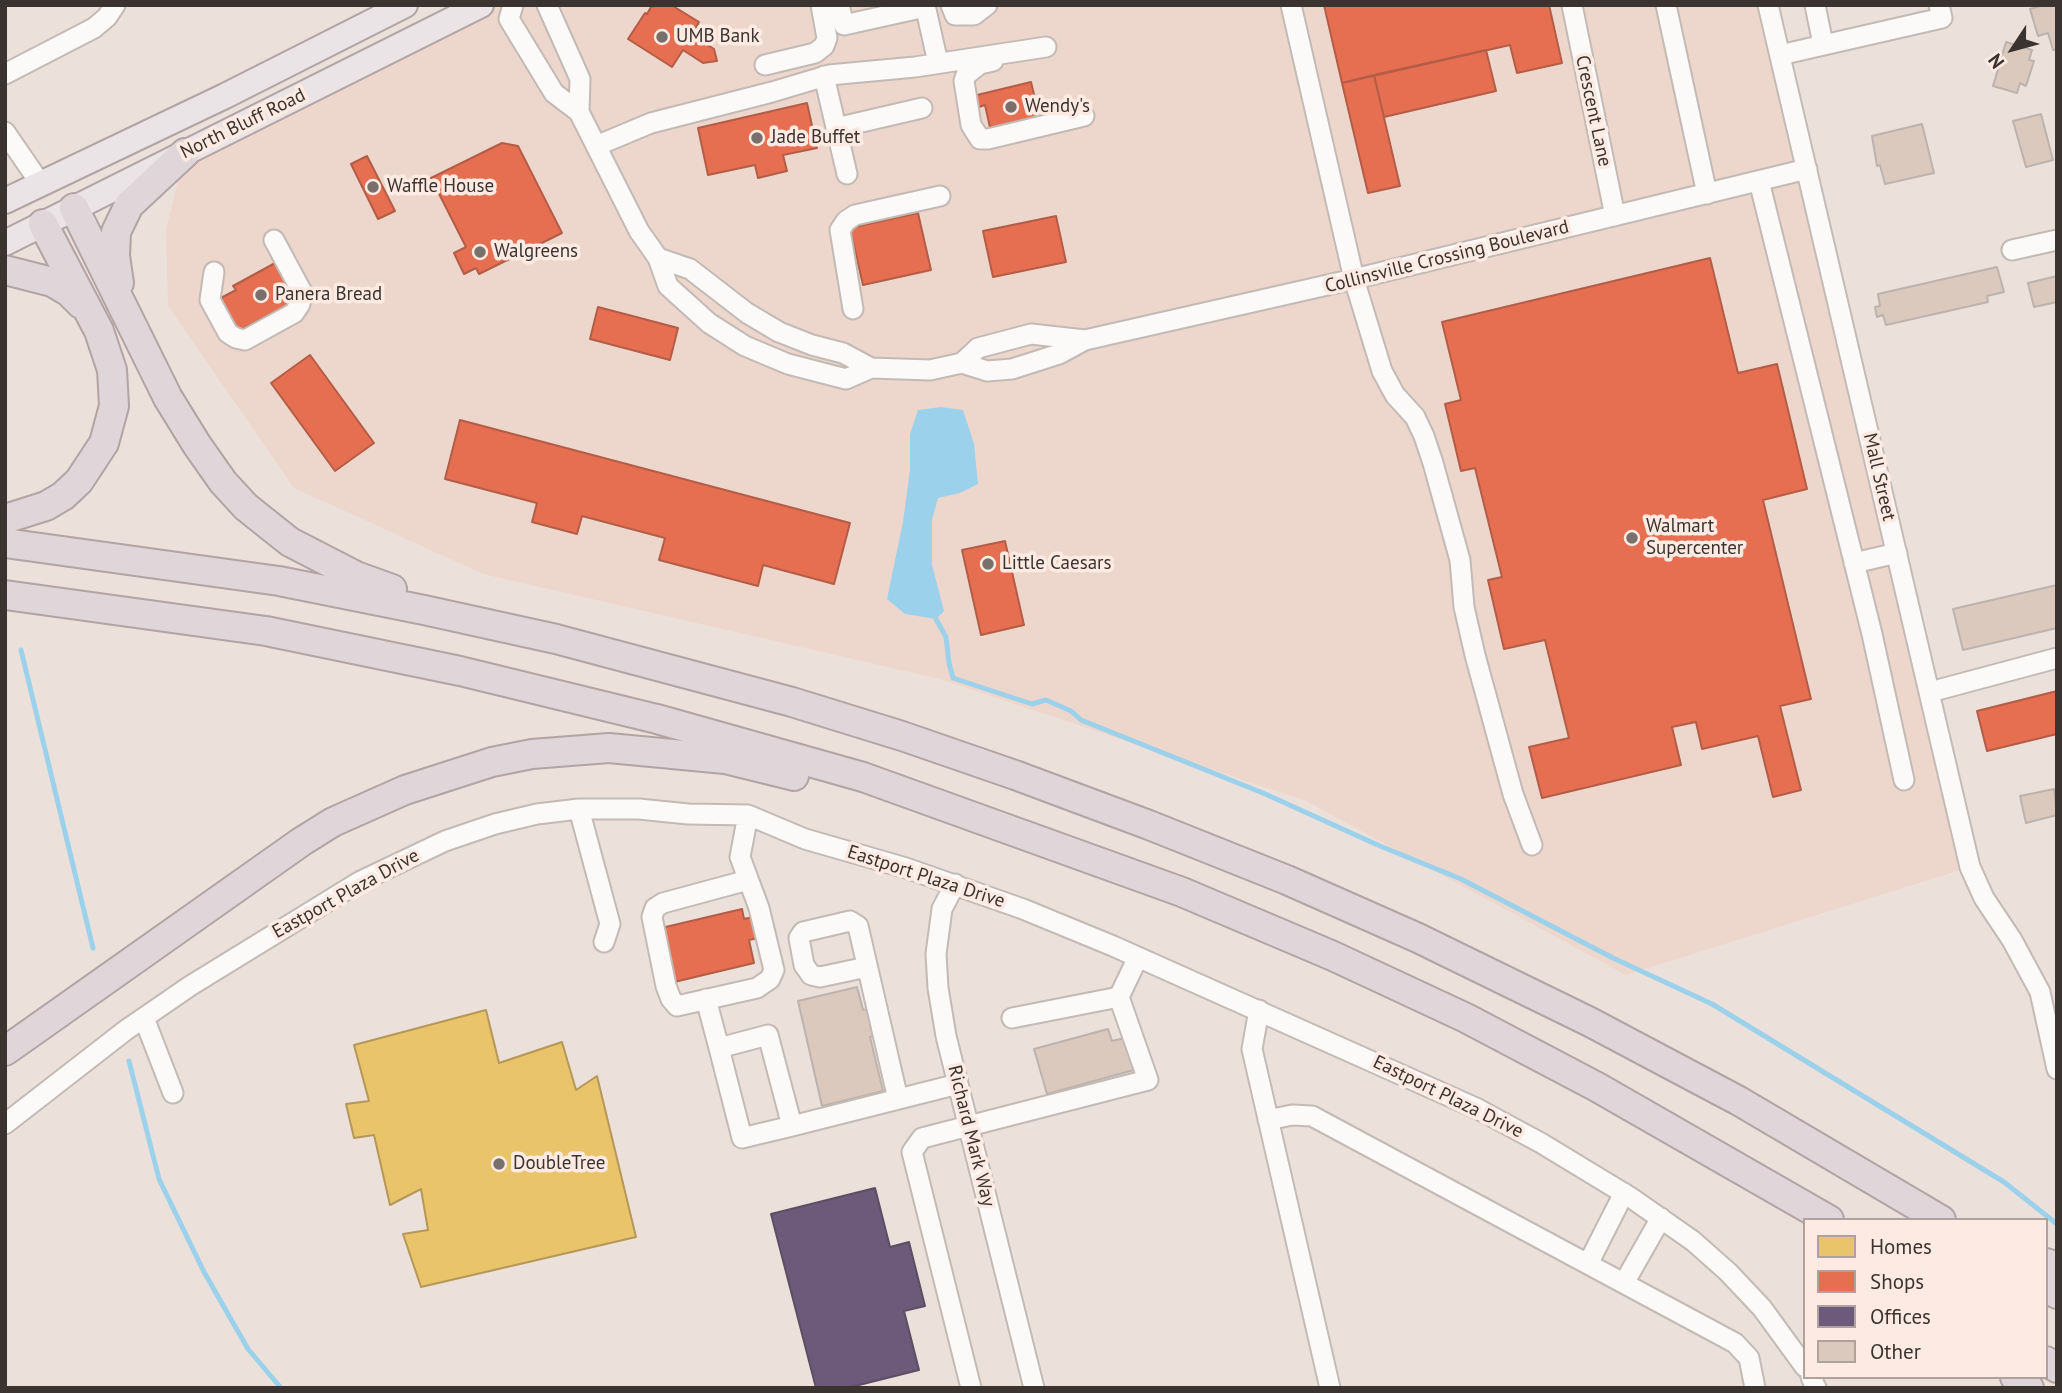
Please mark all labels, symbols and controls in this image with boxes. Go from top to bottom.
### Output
north arrow [1978,14,2048,84]
place label: UMB Bank [676,26,760,48]
marker: UMB Bank [654,29,670,45]
text: N [1983,49,2009,73]
street label: Crescent Lane [1570,53,1616,169]
street label: North Bluff Road [177,84,309,164]
place label: Wendy's [1025,96,1090,118]
marker: Wendy's [1003,99,1019,115]
place label: Jade Buffet [771,127,860,149]
marker: Jade Buffet [749,130,765,146]
place label: Waffle House [387,176,494,198]
marker: Waffle House [365,179,381,195]
street label: Collinsville Crossing Boulevard [1323,216,1571,298]
place label: Walgreens [494,241,578,263]
marker: Walgreens [472,244,488,260]
place label: Panera Bread [275,284,382,306]
marker: Panera Bread [253,287,269,303]
street label: Mall Street [1858,431,1900,523]
place label: Walmart Supercenter [1646,516,1743,560]
marker: Walmart Supercenter [1624,530,1640,546]
place label: Little Caesars [1002,553,1112,575]
marker: Little Caesars [980,556,996,572]
street label: Eastport Plaza Drive [844,841,1008,913]
street label: Eastport Plaza Drive [269,844,423,944]
street label: Eastport Plaza Drive [1369,1051,1527,1143]
street label: Richard Mark Way [942,1063,1000,1209]
place label: DoubleTree [513,1153,605,1175]
marker: DoubleTree [491,1156,507,1172]
legend [1803,1218,2048,1379]
text: Homes [1870,1233,1932,1260]
text: Shops [1870,1268,1924,1295]
text: Offices [1870,1303,1931,1330]
text: Other [1870,1338,1921,1365]

